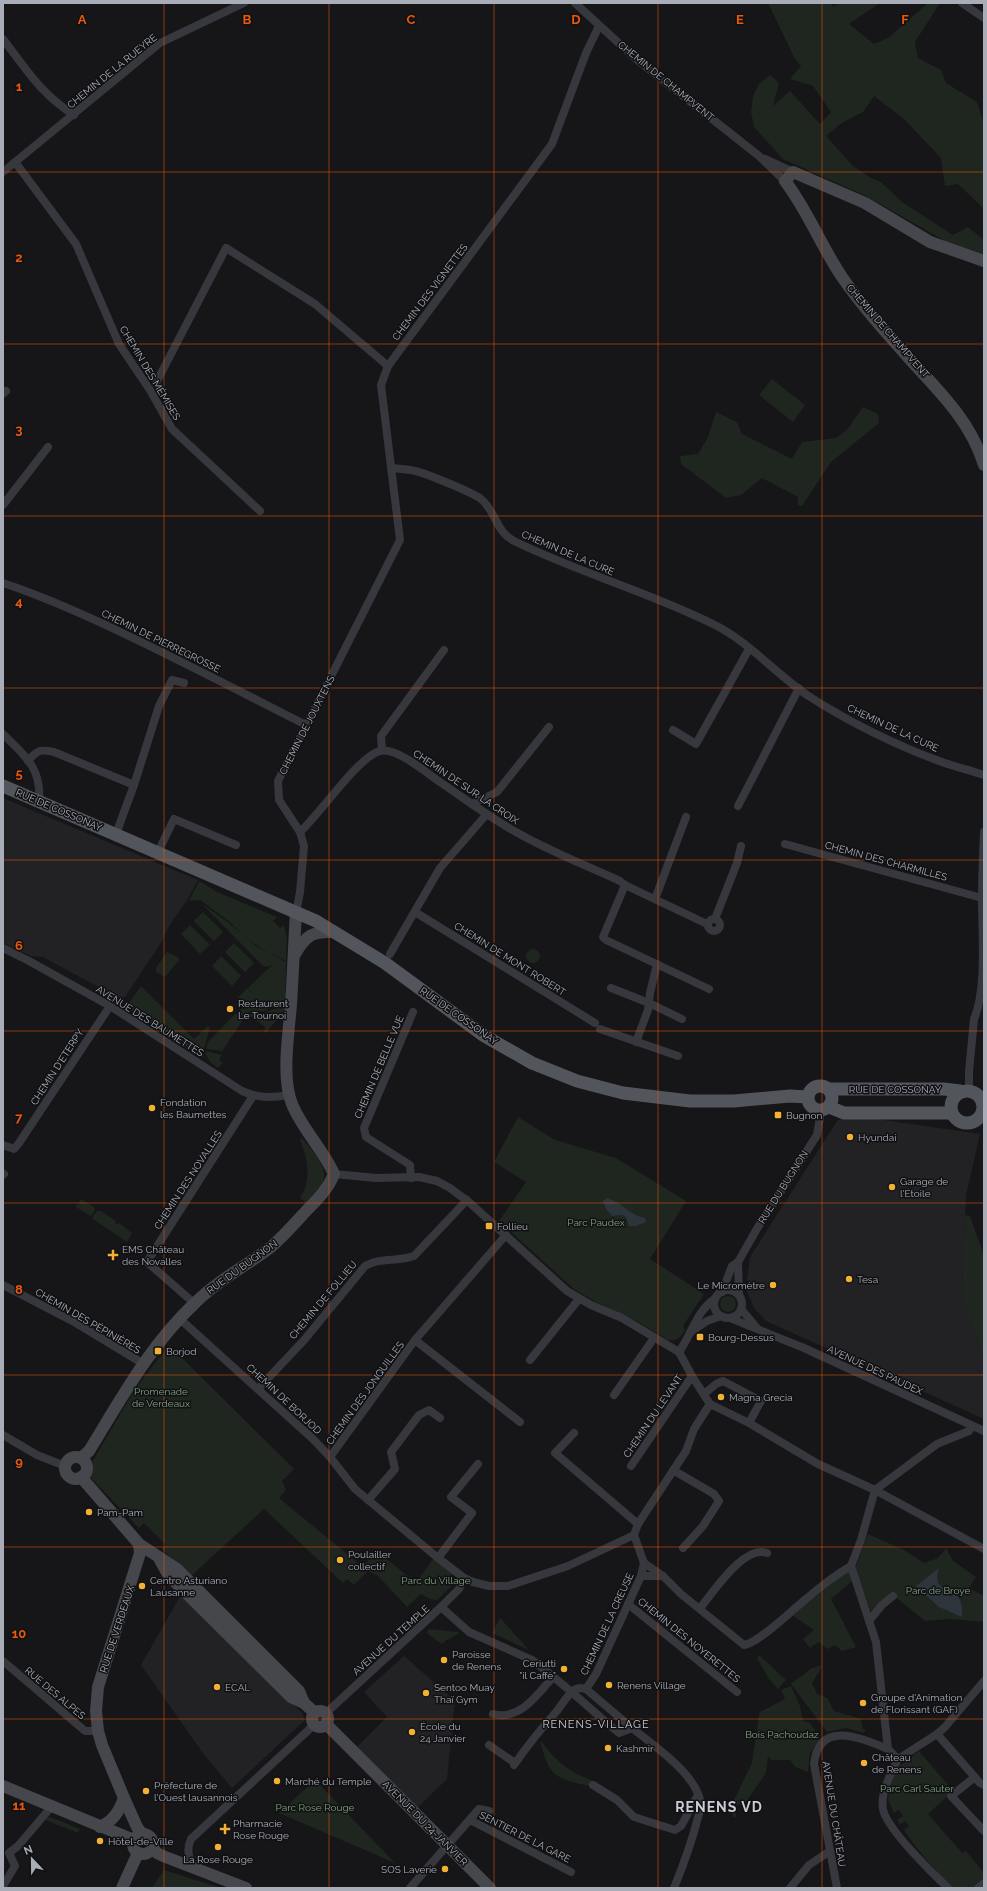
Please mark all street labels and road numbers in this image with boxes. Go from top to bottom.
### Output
street label: CHEMIN DE LA RUEYRE [65,32,159,110]
street label: CHEMIN DE CHAMPVENT [616,39,716,123]
street label: CHEMIN DES VIGNETTES [390,242,470,342]
street label: CHEMIN DE CHAMPVENT [844,282,932,380]
street label: CHEMIN DES MÉMISES [117,324,183,422]
street label: CHEMIN DE LA CURE [520,528,616,578]
street label: CHEMIN DE PIERREGROSSE [100,607,222,675]
street label: CHEMIN DE JOUXTENS [277,674,337,776]
street label: CHEMIN DE LA CURE [846,702,940,754]
street label: CHEMIN DE SUR LA CROIX [411,748,521,827]
street label: RUE DE COSSONAY [14,787,104,833]
street label: CHEMIN DES CHARMILLES [824,839,948,883]
street label: CHEMIN DE MONT ROBERT [452,920,568,998]
street label: AVENUE DES BAUMETTES [94,983,206,1059]
street label: RUE DE COSSONAY [418,985,500,1047]
street label: CHEMIN DE BELLE VUE [352,1014,406,1120]
street label: CHEMIN D'ETERPY [28,1027,86,1107]
street label: RUE DE COSSONAY [849,1084,942,1095]
street label: CHEMIN DES NOVALLES [152,1129,224,1231]
street label: RUE DU BUGNON [756,1148,810,1226]
street label: RUE DU BUGNON [205,1238,279,1296]
street label: CHEMIN DE FOLLIEU [287,1259,359,1341]
street label: CHEMIN DES PÉPINIÈRES [33,1286,143,1356]
street label: CHEMIN DES JONQUILLES [324,1339,406,1447]
street label: AVENUE DES PAUDEX [826,1343,925,1397]
street label: CHEMIN DE BORJOD [244,1362,324,1436]
street label: CHEMIN DU LEVANT [621,1372,685,1460]
street label: CHEMIN DE LA CREUSE [578,1571,636,1677]
street label: RUE DE VERDEAUX [98,1583,137,1674]
street label: CHEMIN DES NOYERETTES [636,1595,742,1685]
street label: AVENUE DU TEMPLE [351,1603,431,1677]
street label: RUE DES ALPES [23,1665,87,1721]
street label: AVENUE DU CHÂTEAU [820,1760,848,1868]
street label: AVENUE DU 24-JANVIER [380,1778,470,1868]
street label: SENTIER DE LA GARE [478,1809,572,1865]

